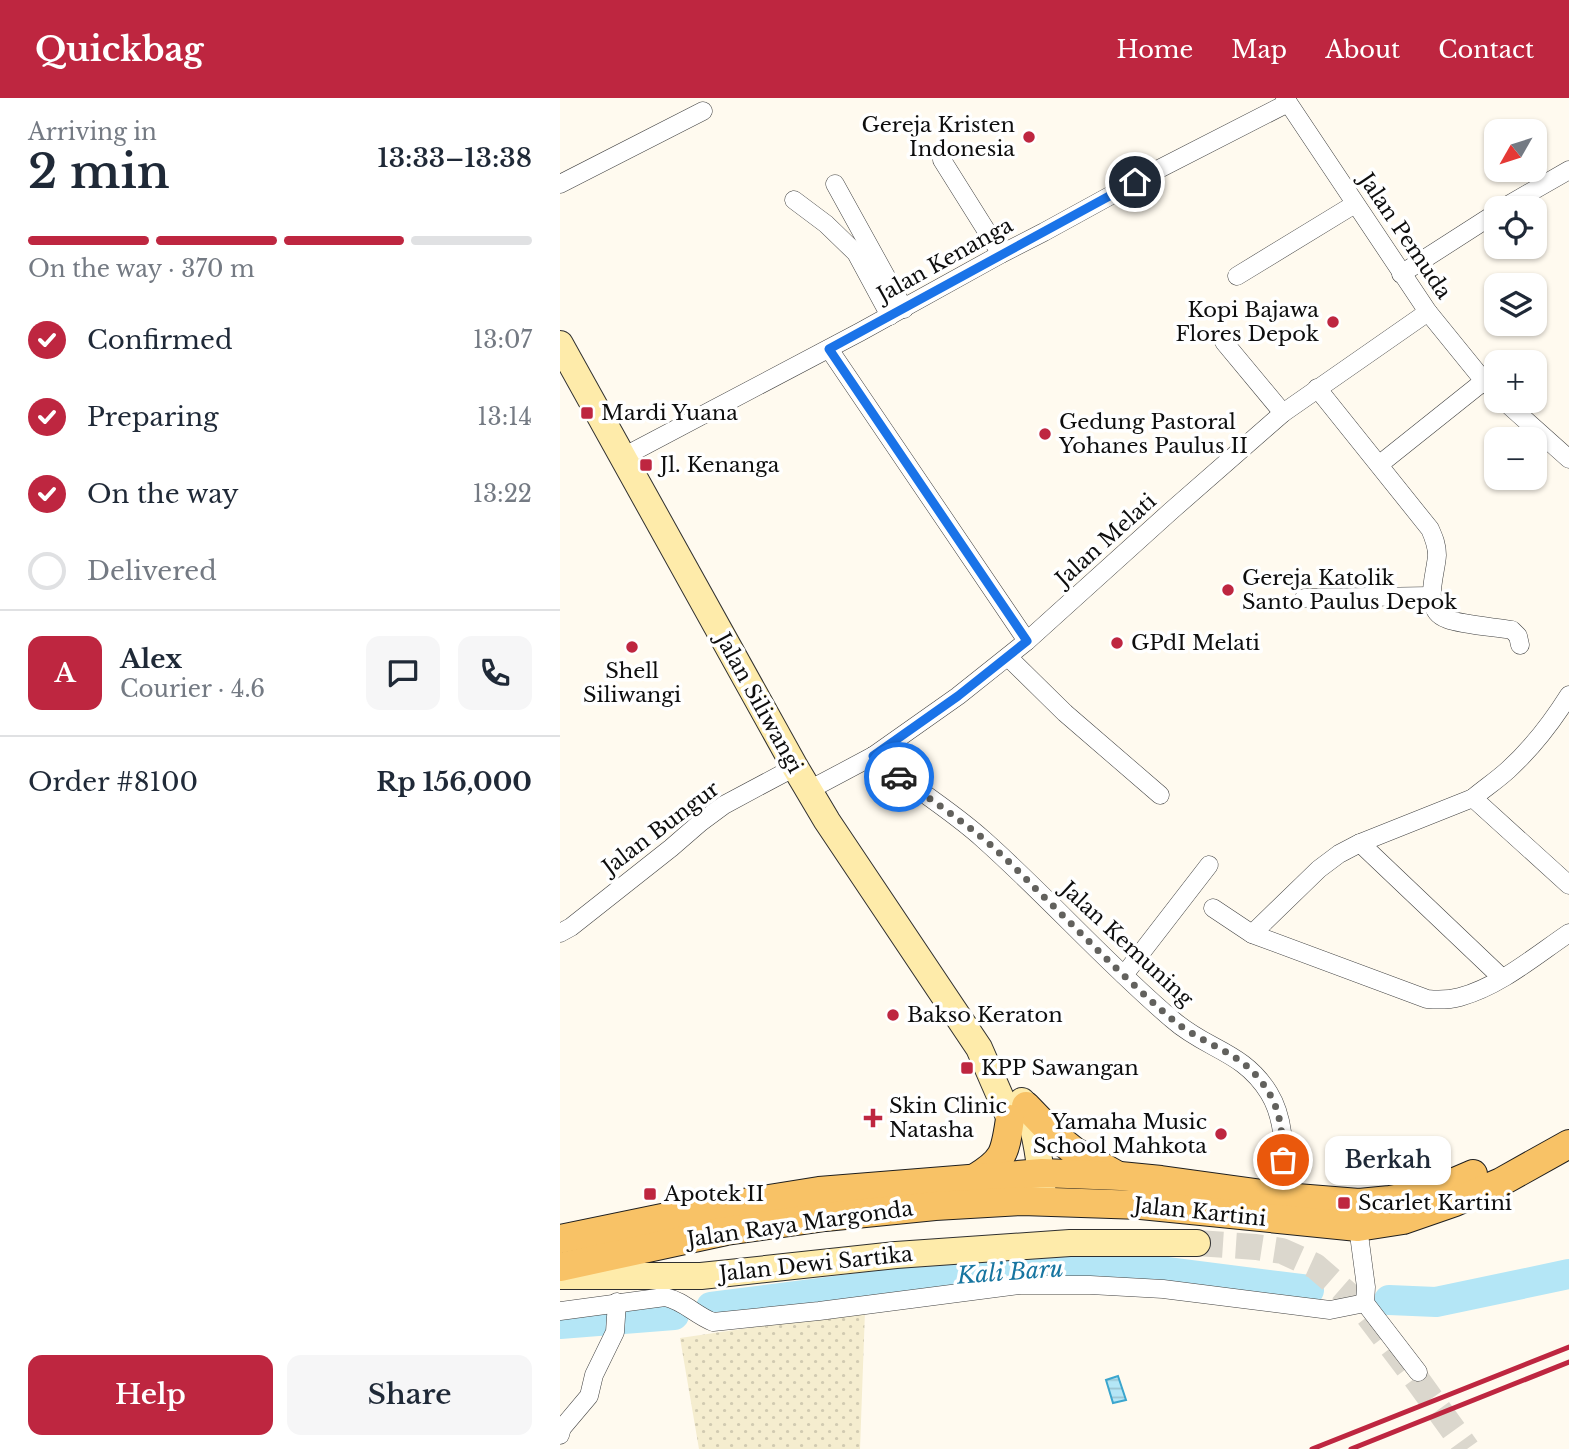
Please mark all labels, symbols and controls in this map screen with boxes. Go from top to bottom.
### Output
text: Quickbag [35,29,203,70]
text: Home [1117,35,1193,64]
text: Map [1231,35,1287,64]
text: About [1325,35,1400,64]
text: Contact [1438,35,1534,64]
place label: Gereja Kristen Indonesia [862,112,1015,162]
text: Arriving in [28,118,157,146]
north arrow [1484,119,1547,182]
map controls [1484,119,1547,490]
marker: Gereja Kristen Indonesia [1021,129,1037,145]
text: 13:33–13:38 [377,142,532,174]
text: 2 min [28,143,170,200]
pin [1105,152,1165,212]
icon: home [1116,163,1154,201]
street label: Jalan Pemuda [1352,166,1457,304]
button: locate [1484,196,1547,259]
street label: Jalan Kenanga [870,212,1018,309]
text: On the way · 370 m [28,255,255,283]
button: layers [1484,273,1547,336]
place label: Kopi Bajawa Flores Depok [1175,297,1319,347]
marker: Kopi Bajawa Flores Depok [1325,314,1341,330]
icon: check [28,321,66,359]
text: Confirmed [87,324,232,356]
text: 13:07 [473,326,532,354]
button: + [1484,350,1547,413]
icon: check [28,398,66,436]
place label: Mardi Yuana [601,400,738,426]
text: Preparing [87,401,219,433]
text: 13:14 [477,403,532,431]
marker: Mardi Yuana [579,405,595,421]
place label: Gedung Pastoral Yohanes Paulus II [1058,409,1248,459]
marker: Gedung Pastoral Yohanes Paulus II [1037,426,1053,442]
button: − [1484,427,1547,490]
place label: Jl. Kenanga [657,452,780,478]
marker: Jl. Kenanga [638,457,654,473]
icon: check [28,475,66,513]
text: On the way [87,478,239,510]
text: 13:22 [473,480,532,508]
street label: Jalan Melati [1048,488,1162,594]
text: Delivered [87,555,217,587]
place label: Gereja Katolik Santo Paulus Depok [1242,565,1457,615]
marker: Gereja Katolik Santo Paulus Depok [1220,582,1236,598]
street label: Jalan Siliwangi [708,626,808,778]
place label: GPdI Melati [1131,630,1260,656]
marker: GPdI Melati [1109,635,1125,651]
button: chat [366,636,440,710]
button: phone [458,636,532,710]
marker: Shell Siliwangi [624,639,640,655]
text: Alex [120,643,182,675]
text: A [54,657,76,689]
place label: Shell Siliwangi [583,658,681,708]
text: Courier · 4.6 [120,675,265,703]
courier [864,742,934,812]
icon: car [880,758,918,796]
text: Order #8100 [28,766,198,798]
text: Rp 156,000 [376,766,532,798]
street label: Jalan Bungur [595,776,724,882]
street label: Jalan Kemuning [1053,874,1199,1012]
place label: Bakso Keraton [907,1002,1063,1028]
marker: Bakso Keraton [885,1007,901,1023]
place label: KPP Sawangan [981,1055,1139,1081]
marker: KPP Sawangan [959,1060,975,1076]
place label: Skin Clinic Natasha [889,1093,1007,1143]
marker: Skin Clinic Natasha [863,1108,883,1128]
place label: Yamaha Music School Mahkota [1033,1109,1207,1159]
marker: Yamaha Music School Mahkota [1213,1126,1229,1142]
pin [1253,1130,1313,1190]
callout: Berkah [1325,1136,1451,1184]
icon: bag [1264,1141,1302,1179]
text: Berkah [1345,1146,1432,1174]
place label: Apotek II [663,1181,764,1207]
marker: Apotek II [642,1186,658,1202]
place label: Scarlet Kartini [1358,1190,1512,1216]
street label: Jalan Kartini [1130,1192,1267,1232]
street label: Jalan Raya Margonda [683,1195,915,1253]
marker: Scarlet Kartini [1336,1195,1352,1211]
street label: Jalan Dewi Sartika [715,1241,914,1287]
water label: Kali Baru [955,1254,1064,1290]
button: Help [28,1355,273,1435]
button: Share [287,1355,532,1435]

